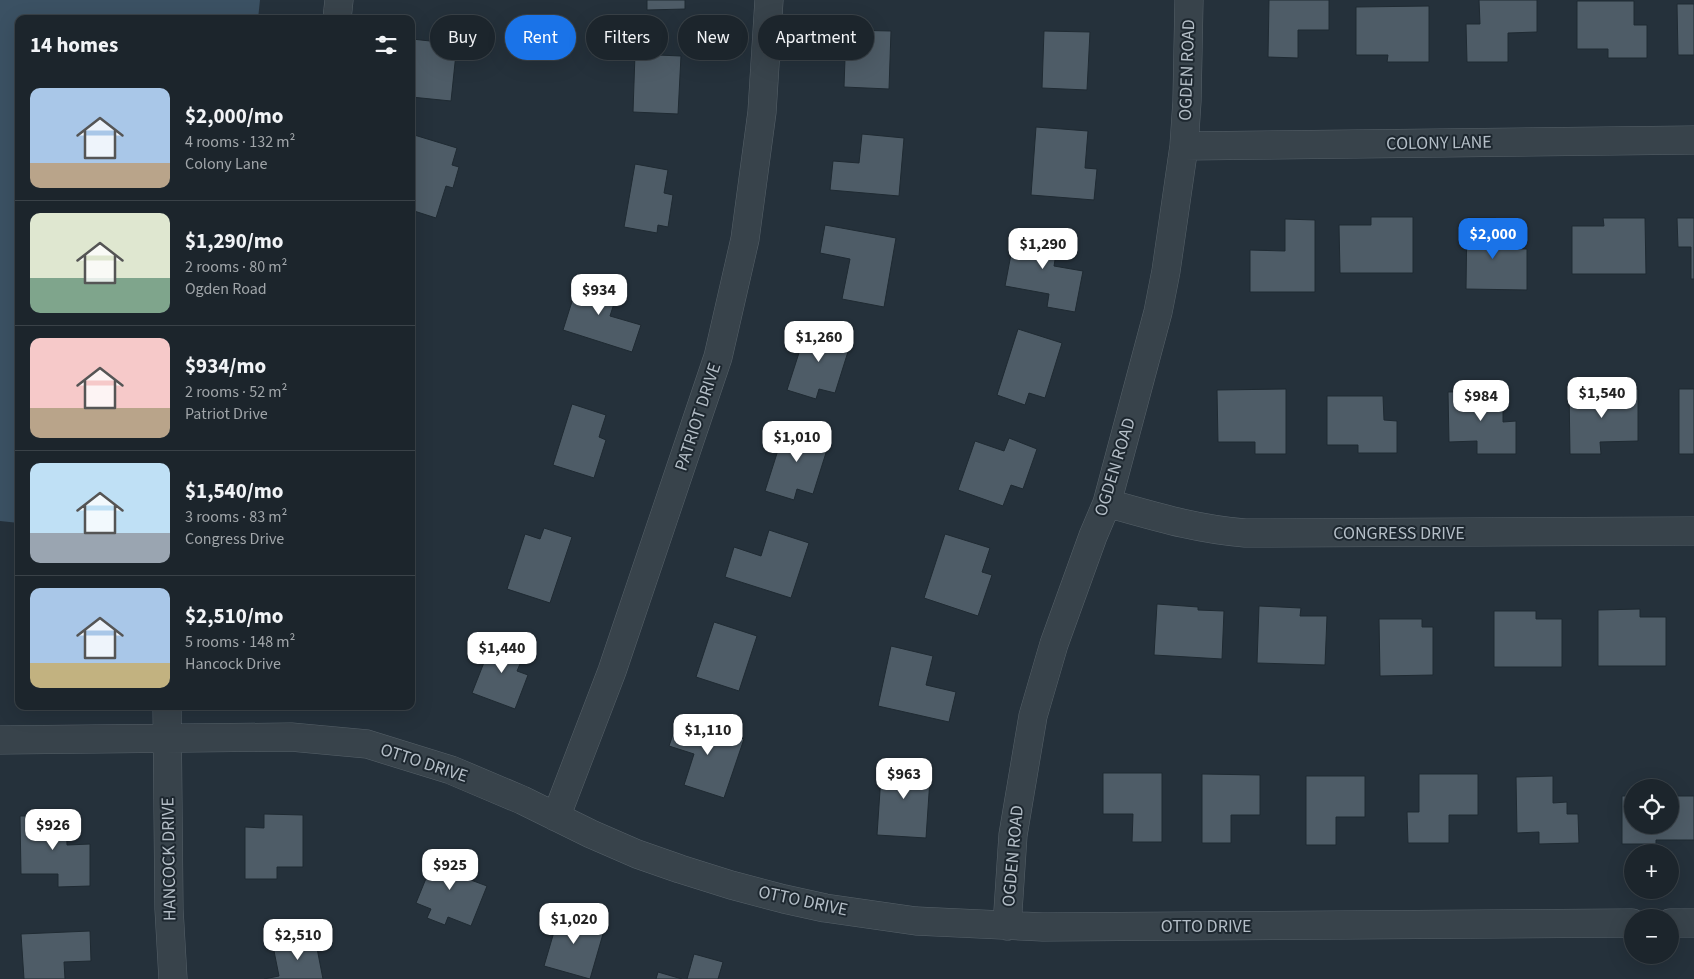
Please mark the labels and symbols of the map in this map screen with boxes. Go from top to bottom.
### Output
street label: OGDEN ROAD [1173,19,1201,121]
street label: COLONY LANE [1386,130,1492,156]
pin: $2,000 [1452,218,1534,260]
pin: $1,290 [1002,228,1084,270]
pin: $934 [569,274,629,316]
pin: $1,260 [778,320,860,363]
street label: PATRIOT DRIVE [669,360,727,474]
pin: $1,540 [1561,376,1643,419]
pin: $984 [1451,380,1511,422]
street label: OGDEN ROAD [1088,415,1142,519]
pin: $1,010 [756,420,838,463]
street label: CONGRESS DRIVE [1333,521,1465,546]
pin: $1,440 [461,632,543,674]
pin: $1,110 [667,714,749,756]
street label: OTTO DRIVE [377,737,471,789]
pin: $963 [874,758,934,800]
street label: HANCOCK DRIVE [155,797,183,921]
street label: OGDEN ROAD [996,804,1030,908]
pin: $926 [23,808,83,851]
pin: $925 [420,848,480,891]
street label: OTTO DRIVE [756,879,850,923]
pin: $1,020 [533,902,615,945]
street label: OTTO DRIVE [1161,914,1251,939]
pin: $2,510 [257,918,339,961]

